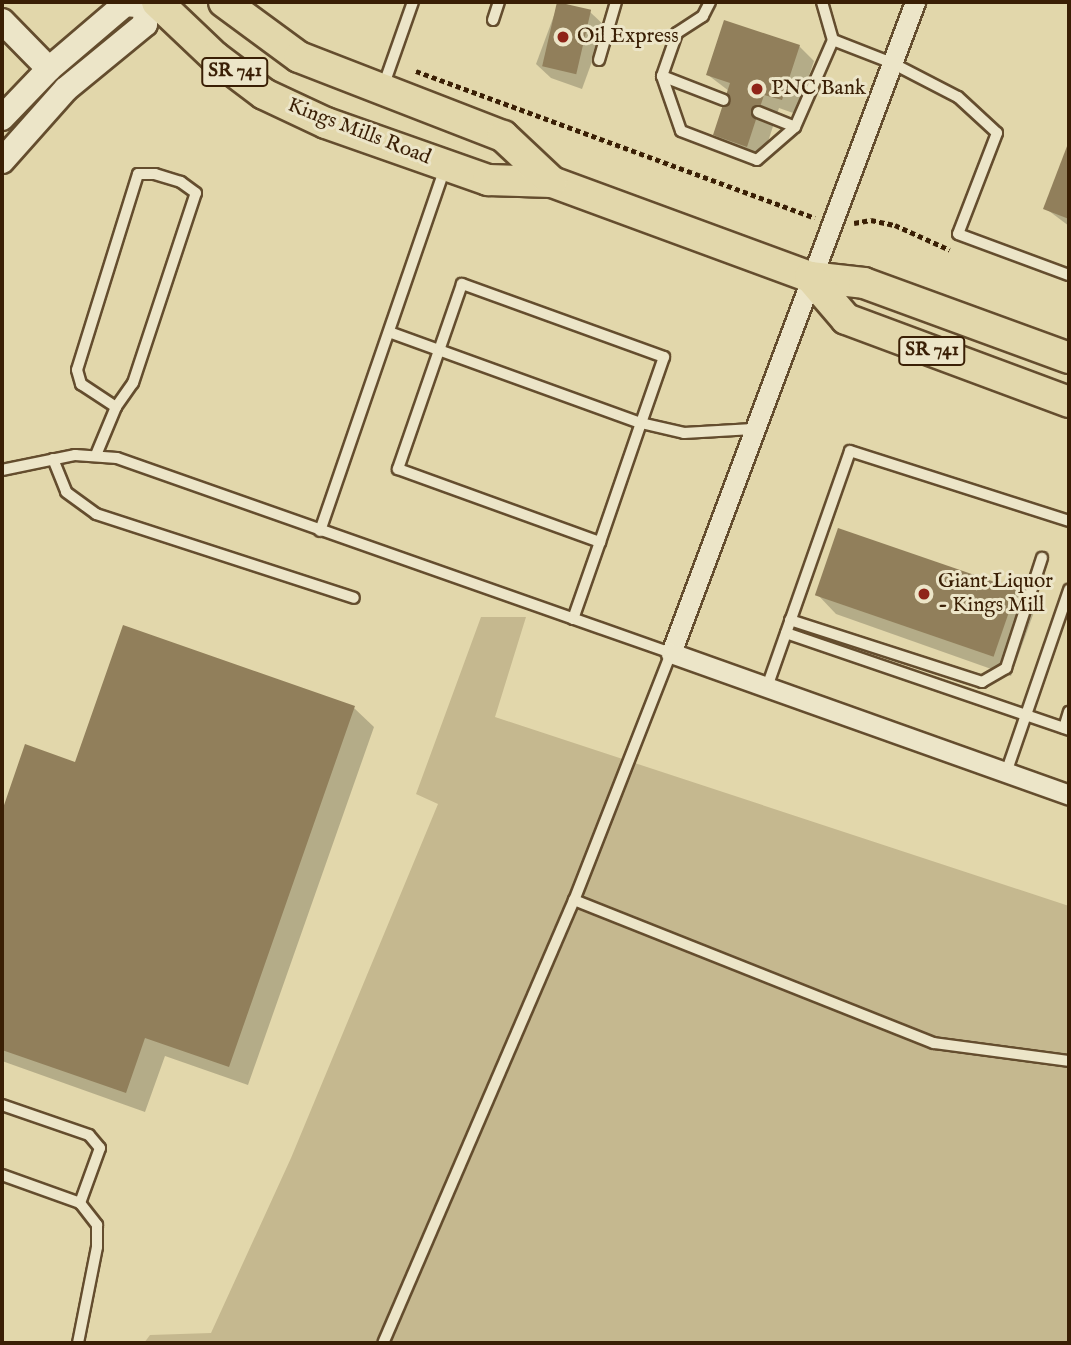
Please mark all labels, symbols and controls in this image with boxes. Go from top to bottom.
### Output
place label: Oil Express [577,24,679,50]
marker: Oil Express [555,29,571,45]
road number: SR 741 [200,57,270,88]
place label: PNC Bank [771,76,866,102]
marker: PNC Bank [749,81,765,97]
street label: Kings Mills Road [284,93,434,171]
road number: SR 741 [897,336,967,366]
place label: Giant Liquor - Kings Mill [938,569,1053,619]
marker: Giant Liquor - Kings Mill [916,586,932,602]

